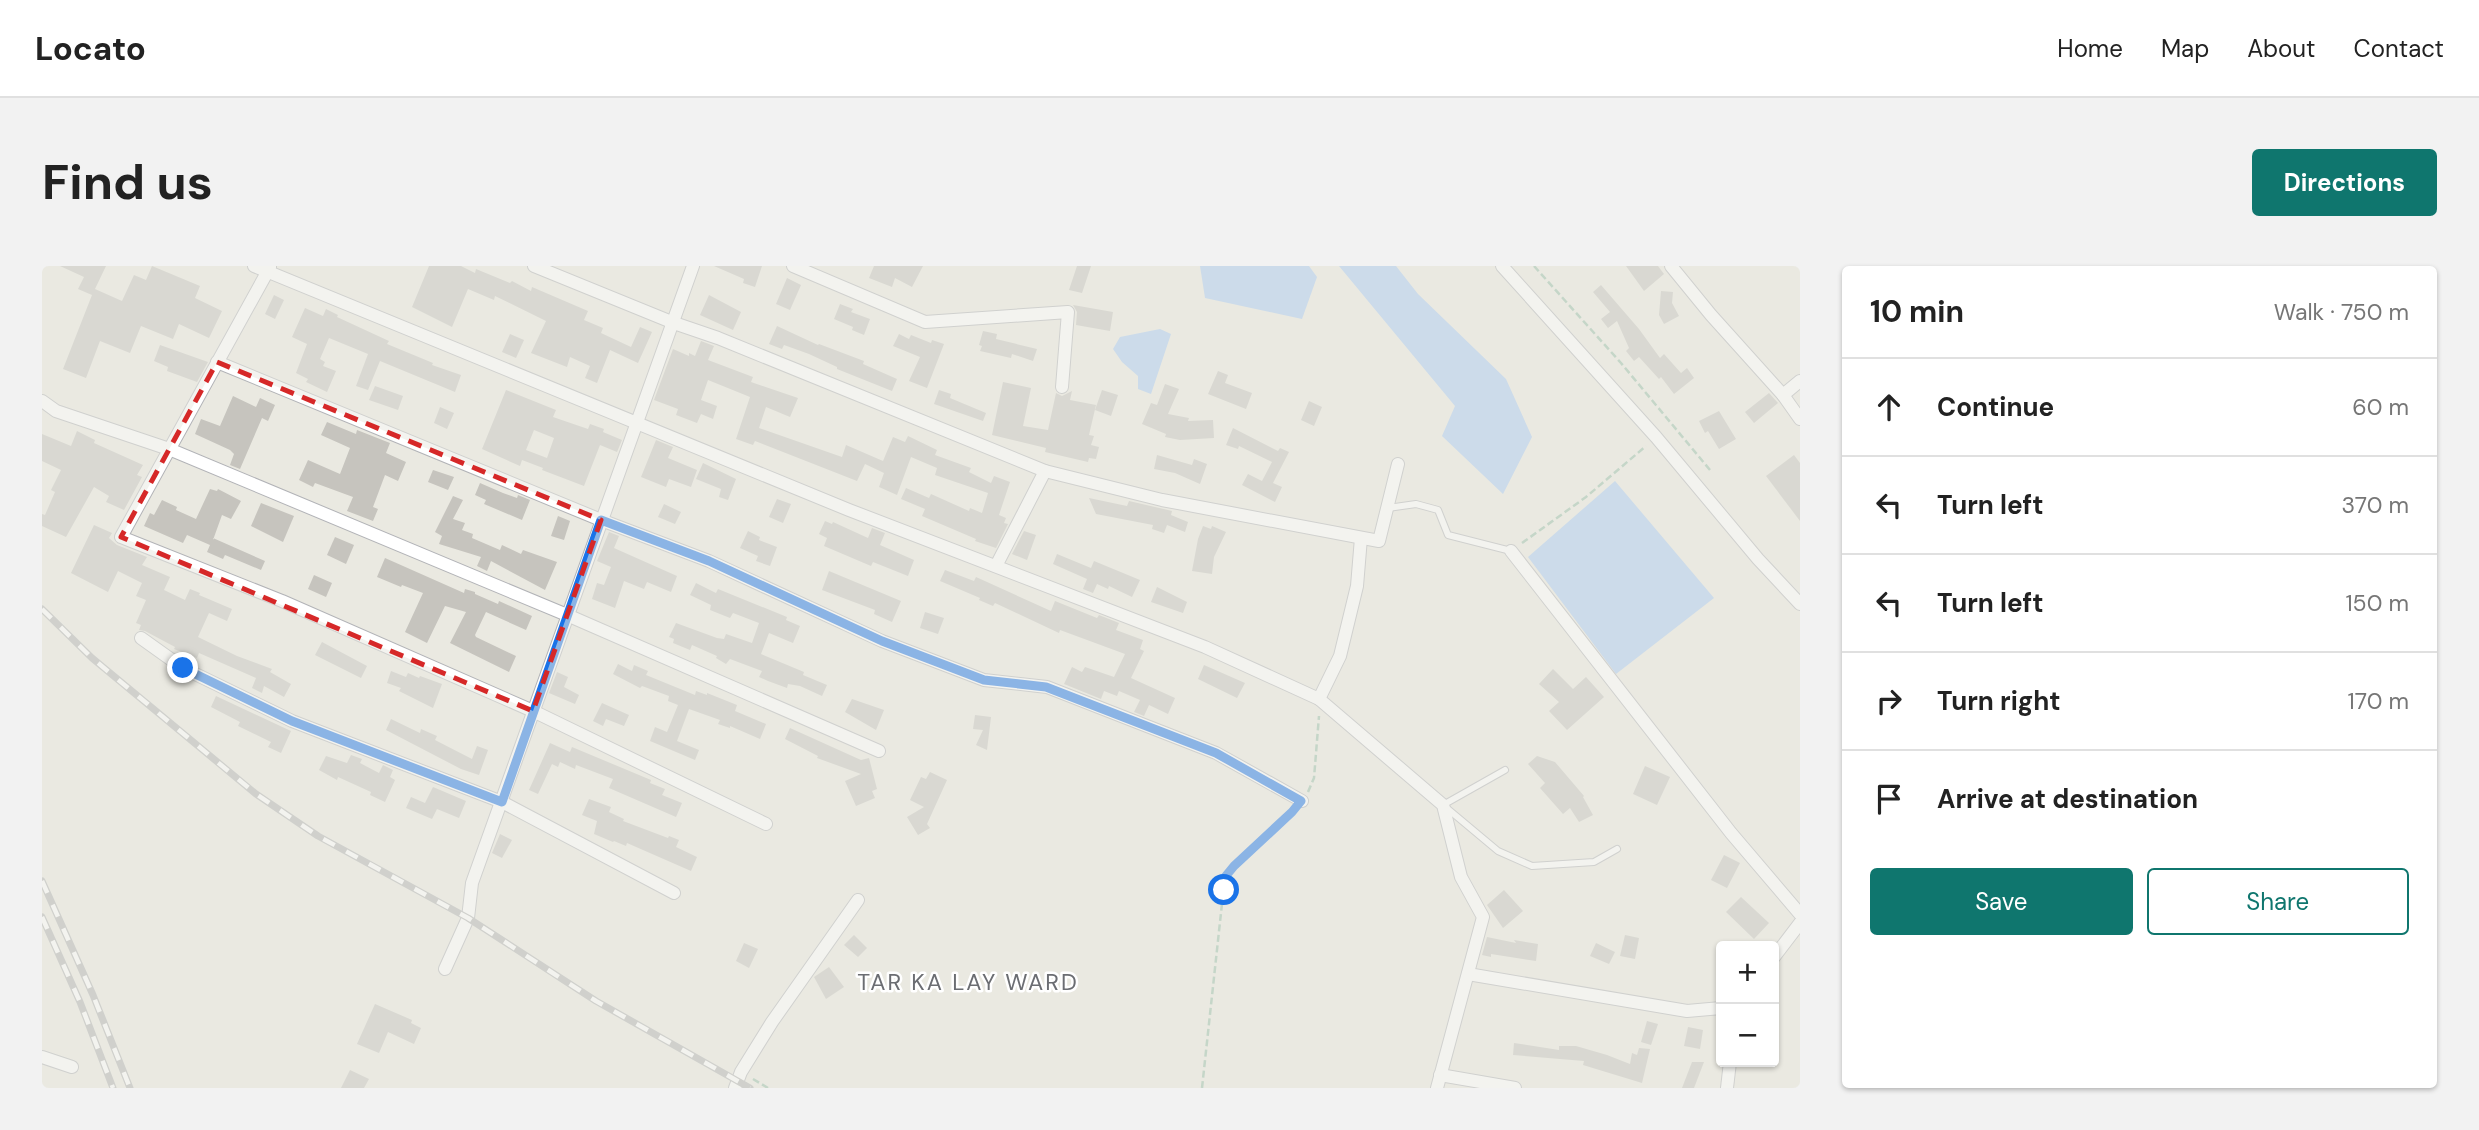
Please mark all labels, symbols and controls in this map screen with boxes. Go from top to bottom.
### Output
text: Locato [35,27,146,70]
text: Home [2057,33,2123,64]
text: Map [2161,33,2209,64]
text: About [2247,33,2316,64]
text: Contact [2354,33,2444,64]
button: Directions [2252,149,2437,216]
text: Find us [42,150,213,214]
text: 10 min [1870,292,1964,331]
text: Walk · 750 m [2274,297,2409,327]
icon: ahead [1870,388,1908,426]
text: Continue [1937,390,2054,424]
text: 60 m [2352,392,2409,422]
icon: left [1870,486,1908,524]
text: Turn left [1937,488,2044,522]
text: 370 m [2341,490,2409,520]
icon: left [1870,584,1908,622]
text: Turn left [1937,586,2044,620]
text: 150 m [2345,588,2409,618]
route end [167,652,198,683]
icon: right [1870,682,1908,720]
text: Turn right [1937,684,2061,718]
text: 170 m [2348,686,2409,716]
icon: arrive [1870,780,1908,818]
text: Arrive at destination [1937,782,2198,816]
button: Save [1870,868,2133,935]
button: Share [2147,868,2409,935]
route start [1208,874,1239,905]
map controls [1716,941,1779,1067]
button: + [1716,941,1779,1004]
district label: TAR KA LAY WARD [857,967,1079,997]
button: − [1716,1004,1779,1067]

